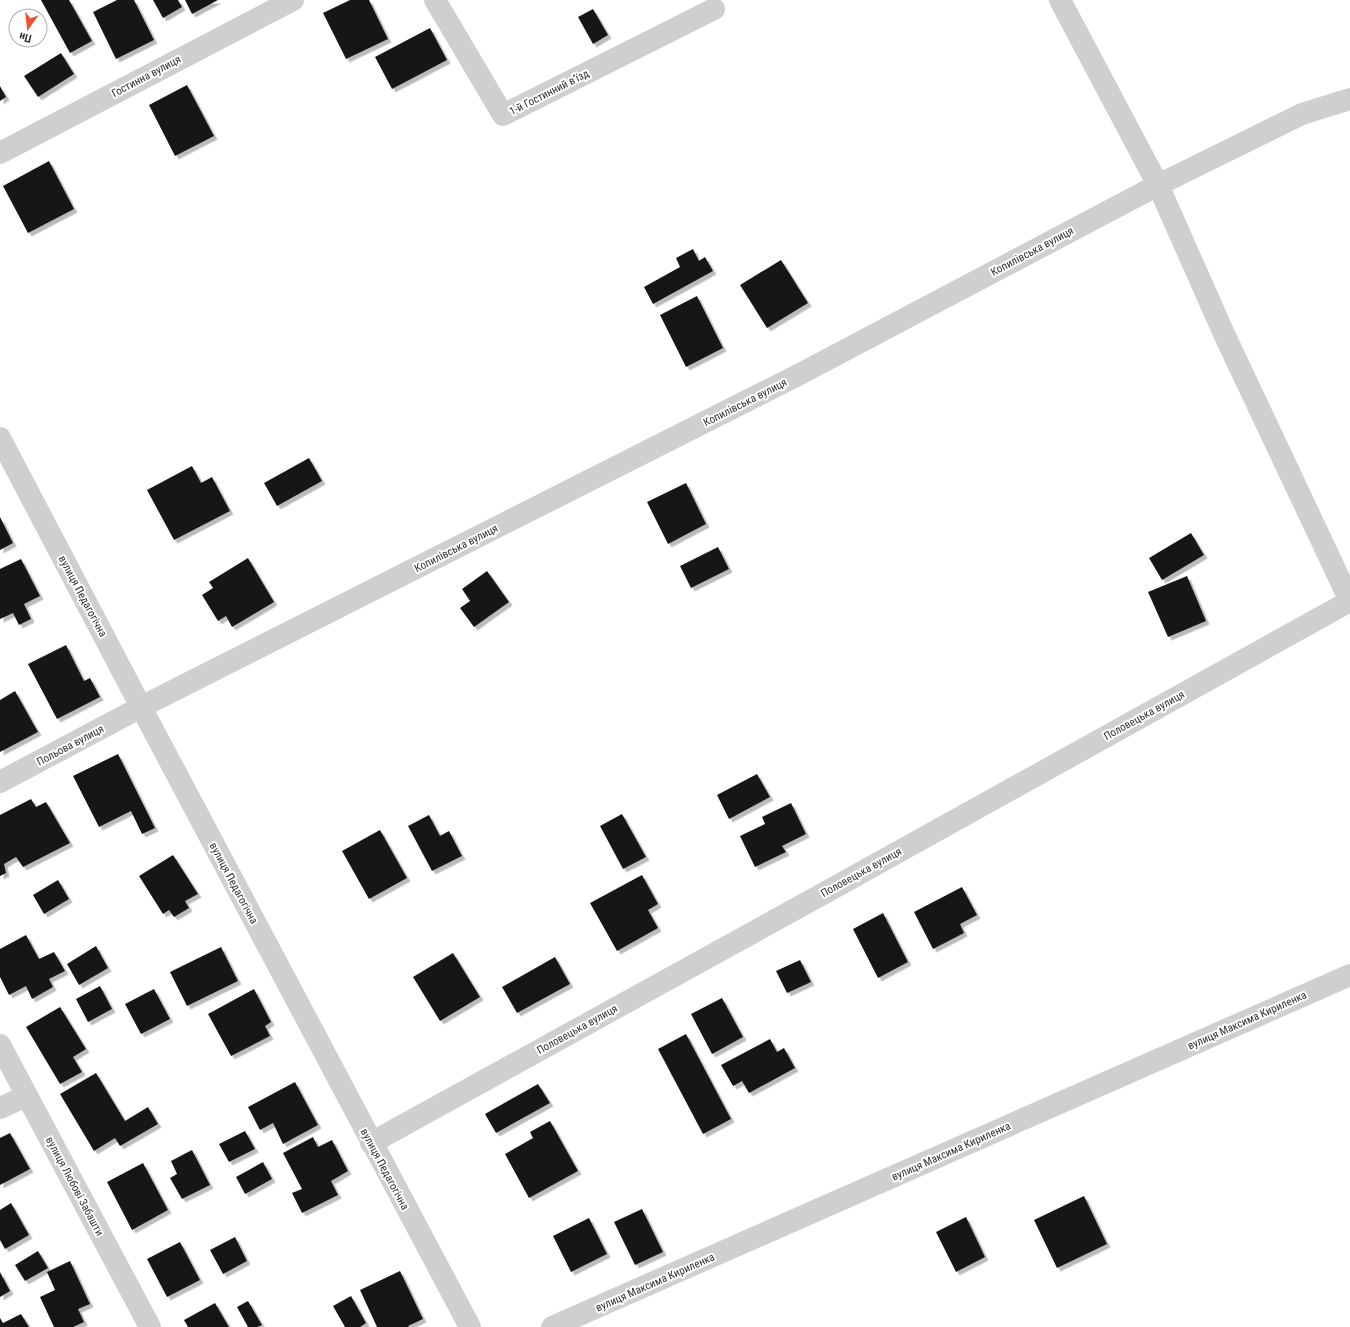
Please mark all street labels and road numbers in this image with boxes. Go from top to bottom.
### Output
street label: Гостинна вулиця [109,53,183,100]
street label: 1-й Гостинний вʼїзд [507,67,591,118]
street label: Копилівська вулиця [989,224,1076,279]
street label: Копилівська вулиця [701,376,789,429]
street label: Копилівська вулиця [412,522,500,575]
street label: вулиця Педагогічна [56,553,109,639]
street label: Половецька вулиця [1102,688,1187,743]
street label: Польова вулиця [34,722,106,769]
street label: вулиця Педагогічна [207,840,260,926]
street label: Половецька вулиця [819,845,904,900]
street label: вулиця Максима Кириленка [1186,988,1309,1053]
street label: Половецька вулиця [535,1002,620,1057]
street label: вулиця Максима Кириленка [890,1119,1013,1184]
street label: вулиця Педагогічна [358,1126,411,1212]
street label: вулиця Любові Забашти [43,1134,106,1238]
street label: вулиця Максима Кириленка [594,1250,717,1315]

